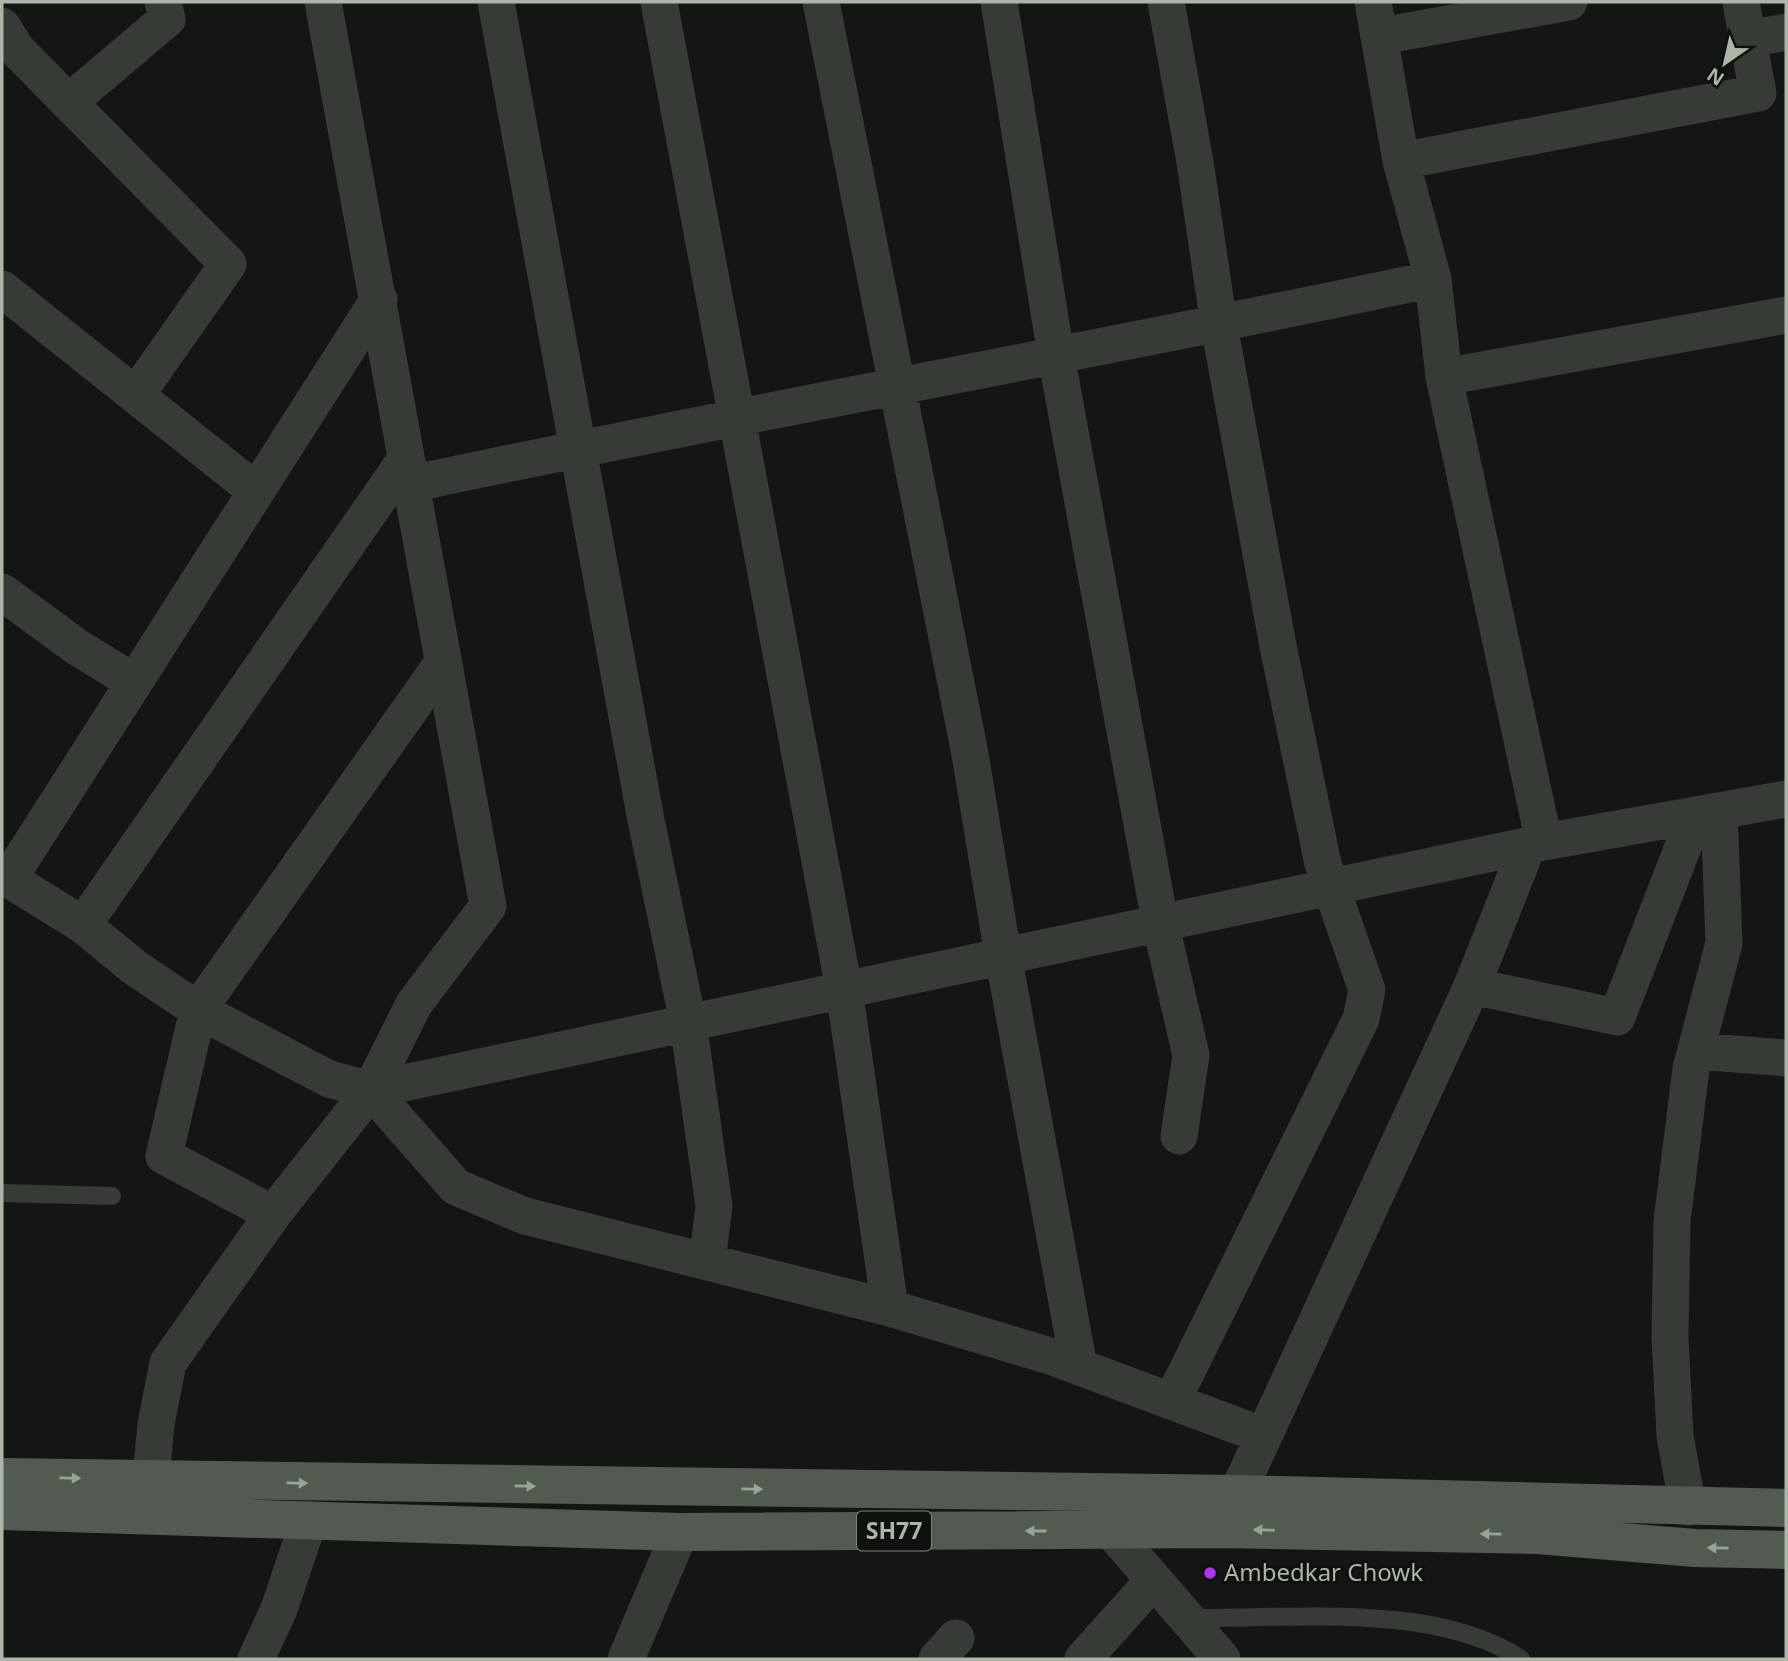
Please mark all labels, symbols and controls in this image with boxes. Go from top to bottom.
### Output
north arrow [1690,28,1760,98]
text: N [1702,62,1729,92]
one-way arrow [59,1473,81,1484]
one-way arrow [287,1477,309,1488]
one-way arrow [514,1480,536,1492]
one-way arrow [742,1483,764,1494]
road number: SH77 [857,1512,931,1550]
one-way arrow [1252,1524,1274,1536]
one-way arrow [1025,1525,1047,1537]
one-way arrow [1480,1529,1502,1540]
one-way arrow [1707,1543,1729,1554]
place label: Ambedkar Chowk [1224,1555,1423,1588]
marker: Ambedkar Chowk [1202,1565,1218,1581]

